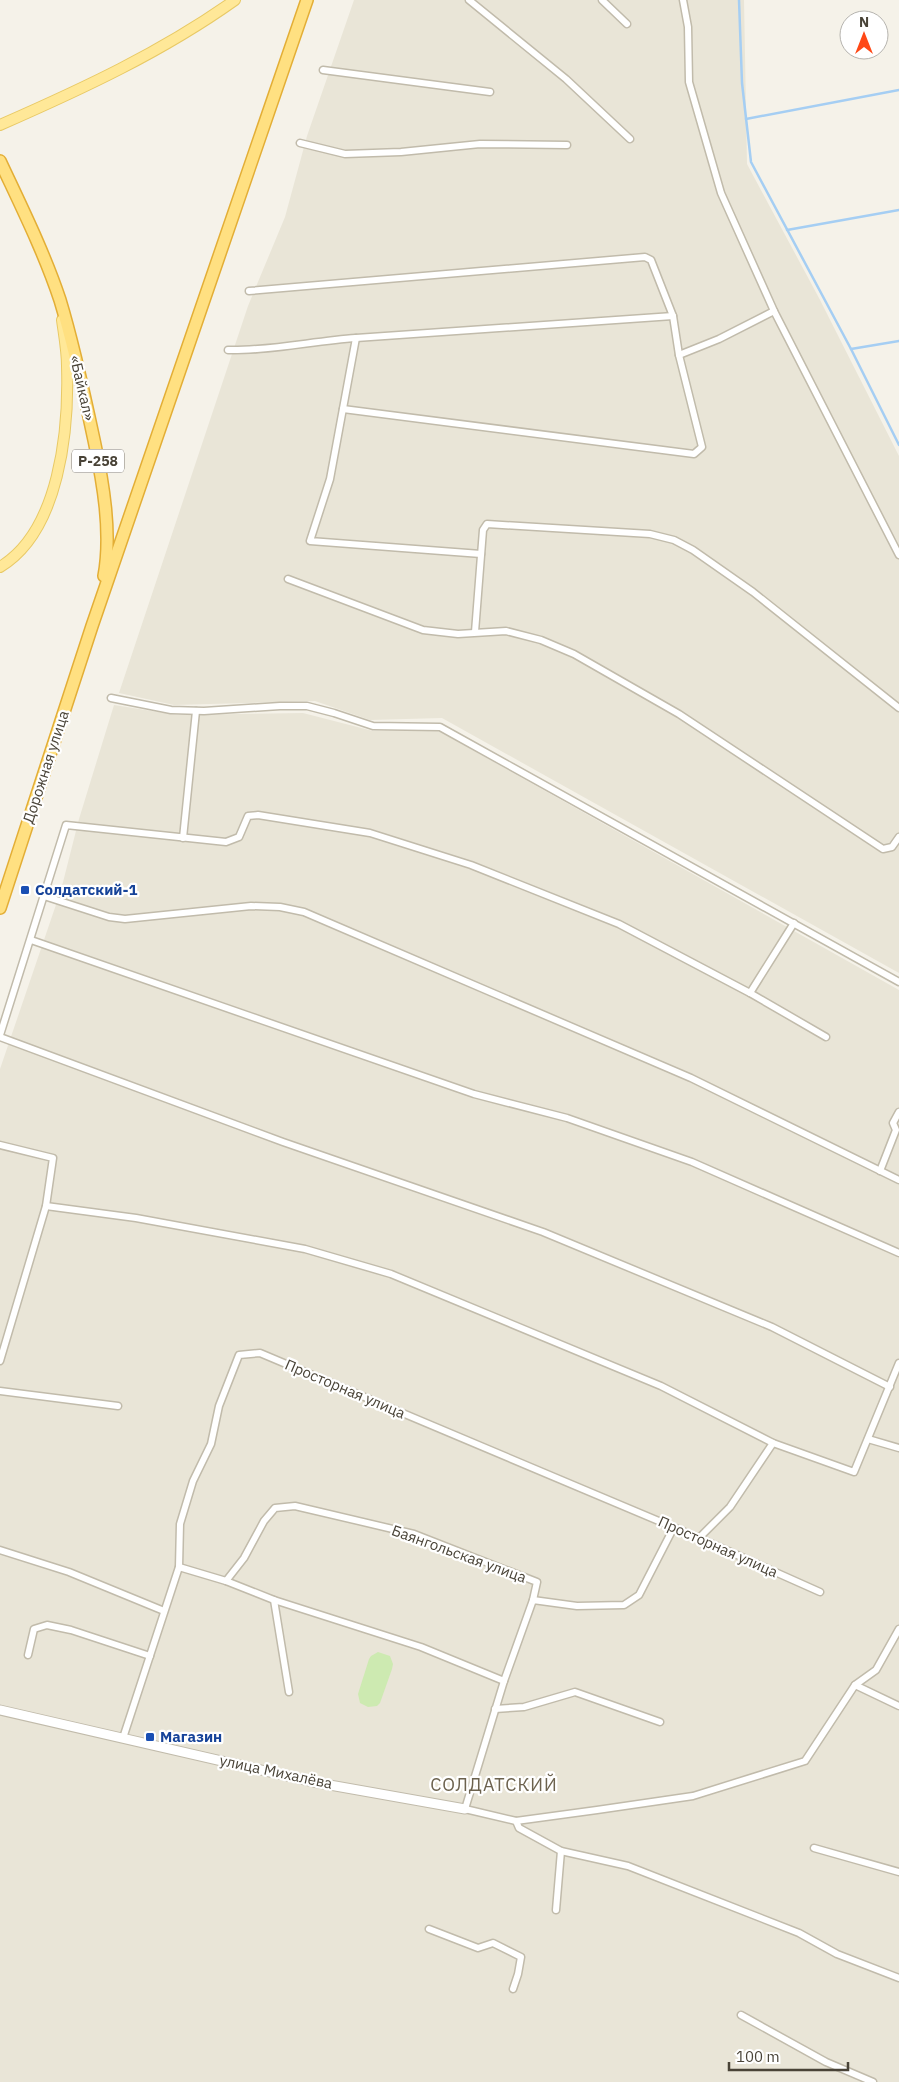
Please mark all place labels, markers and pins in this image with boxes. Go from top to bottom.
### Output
place label: Солдатский-1 [35,880,138,899]
marker: Солдатский-1 [19,884,31,896]
place label: Магазин [160,1727,222,1746]
marker: Магазин [144,1731,156,1743]

